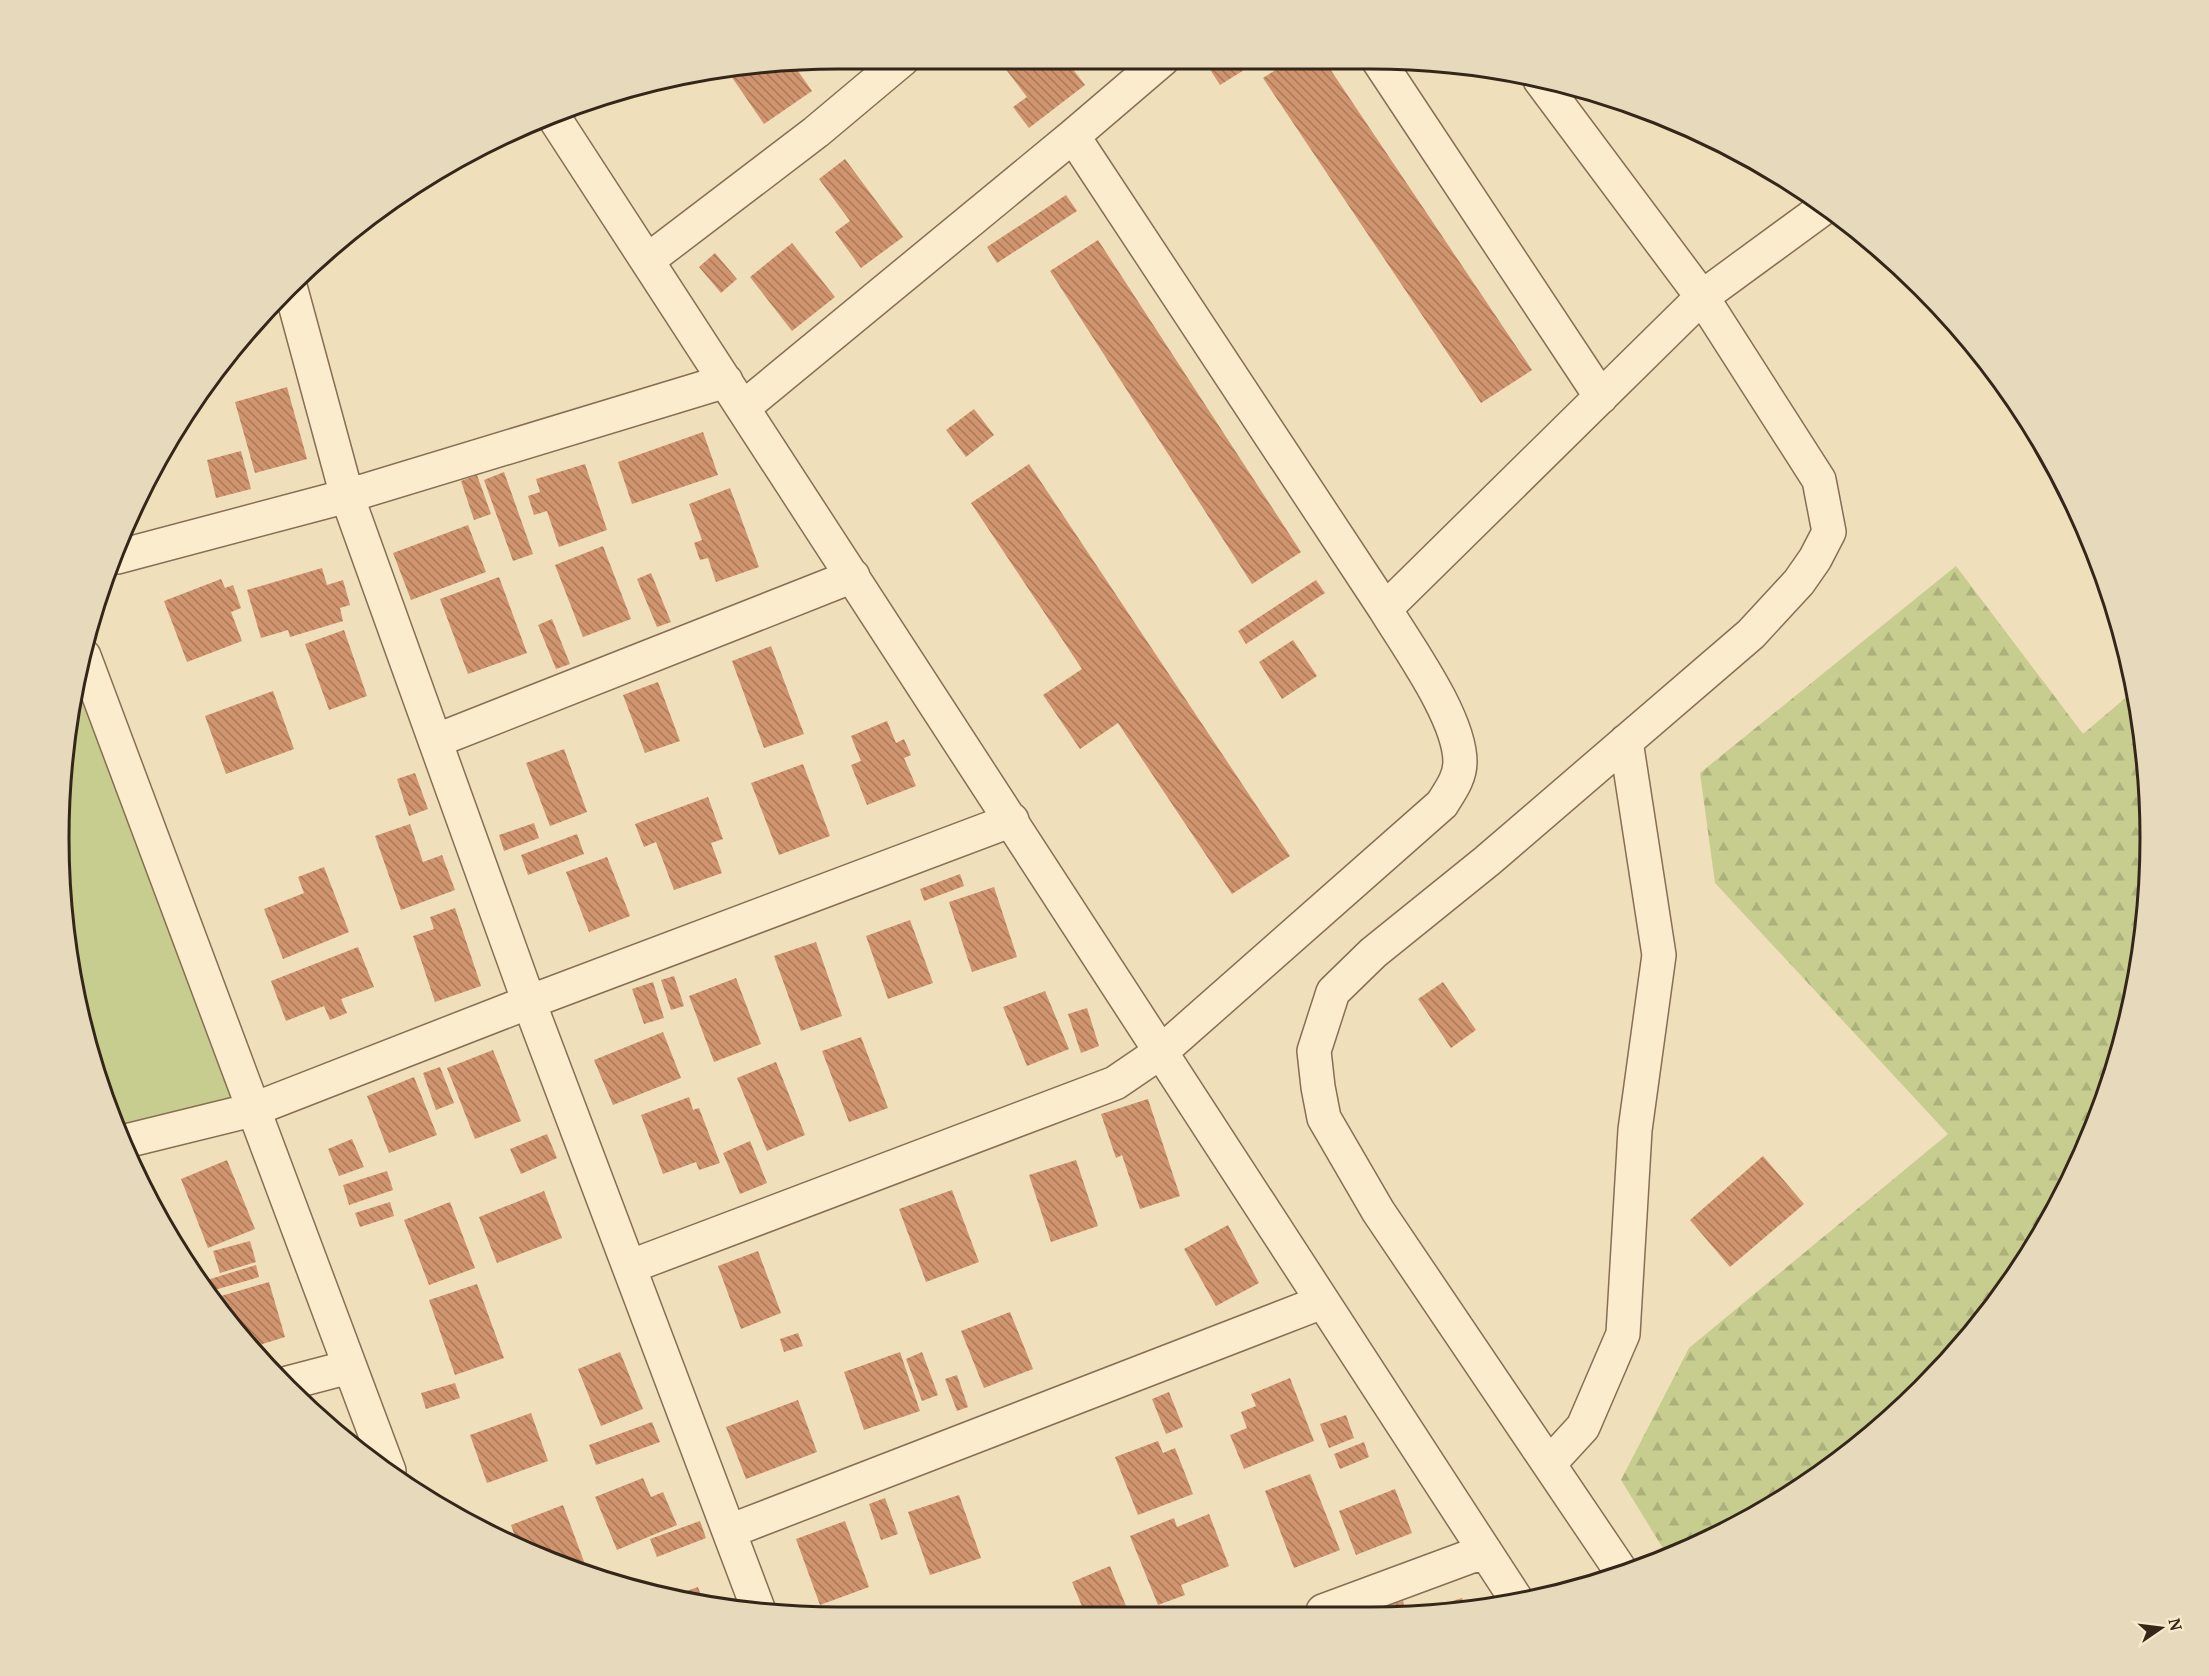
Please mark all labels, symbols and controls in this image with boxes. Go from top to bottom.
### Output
north arrow [2131,1598,2191,1658]
text: N [2163,1616,2188,1633]

